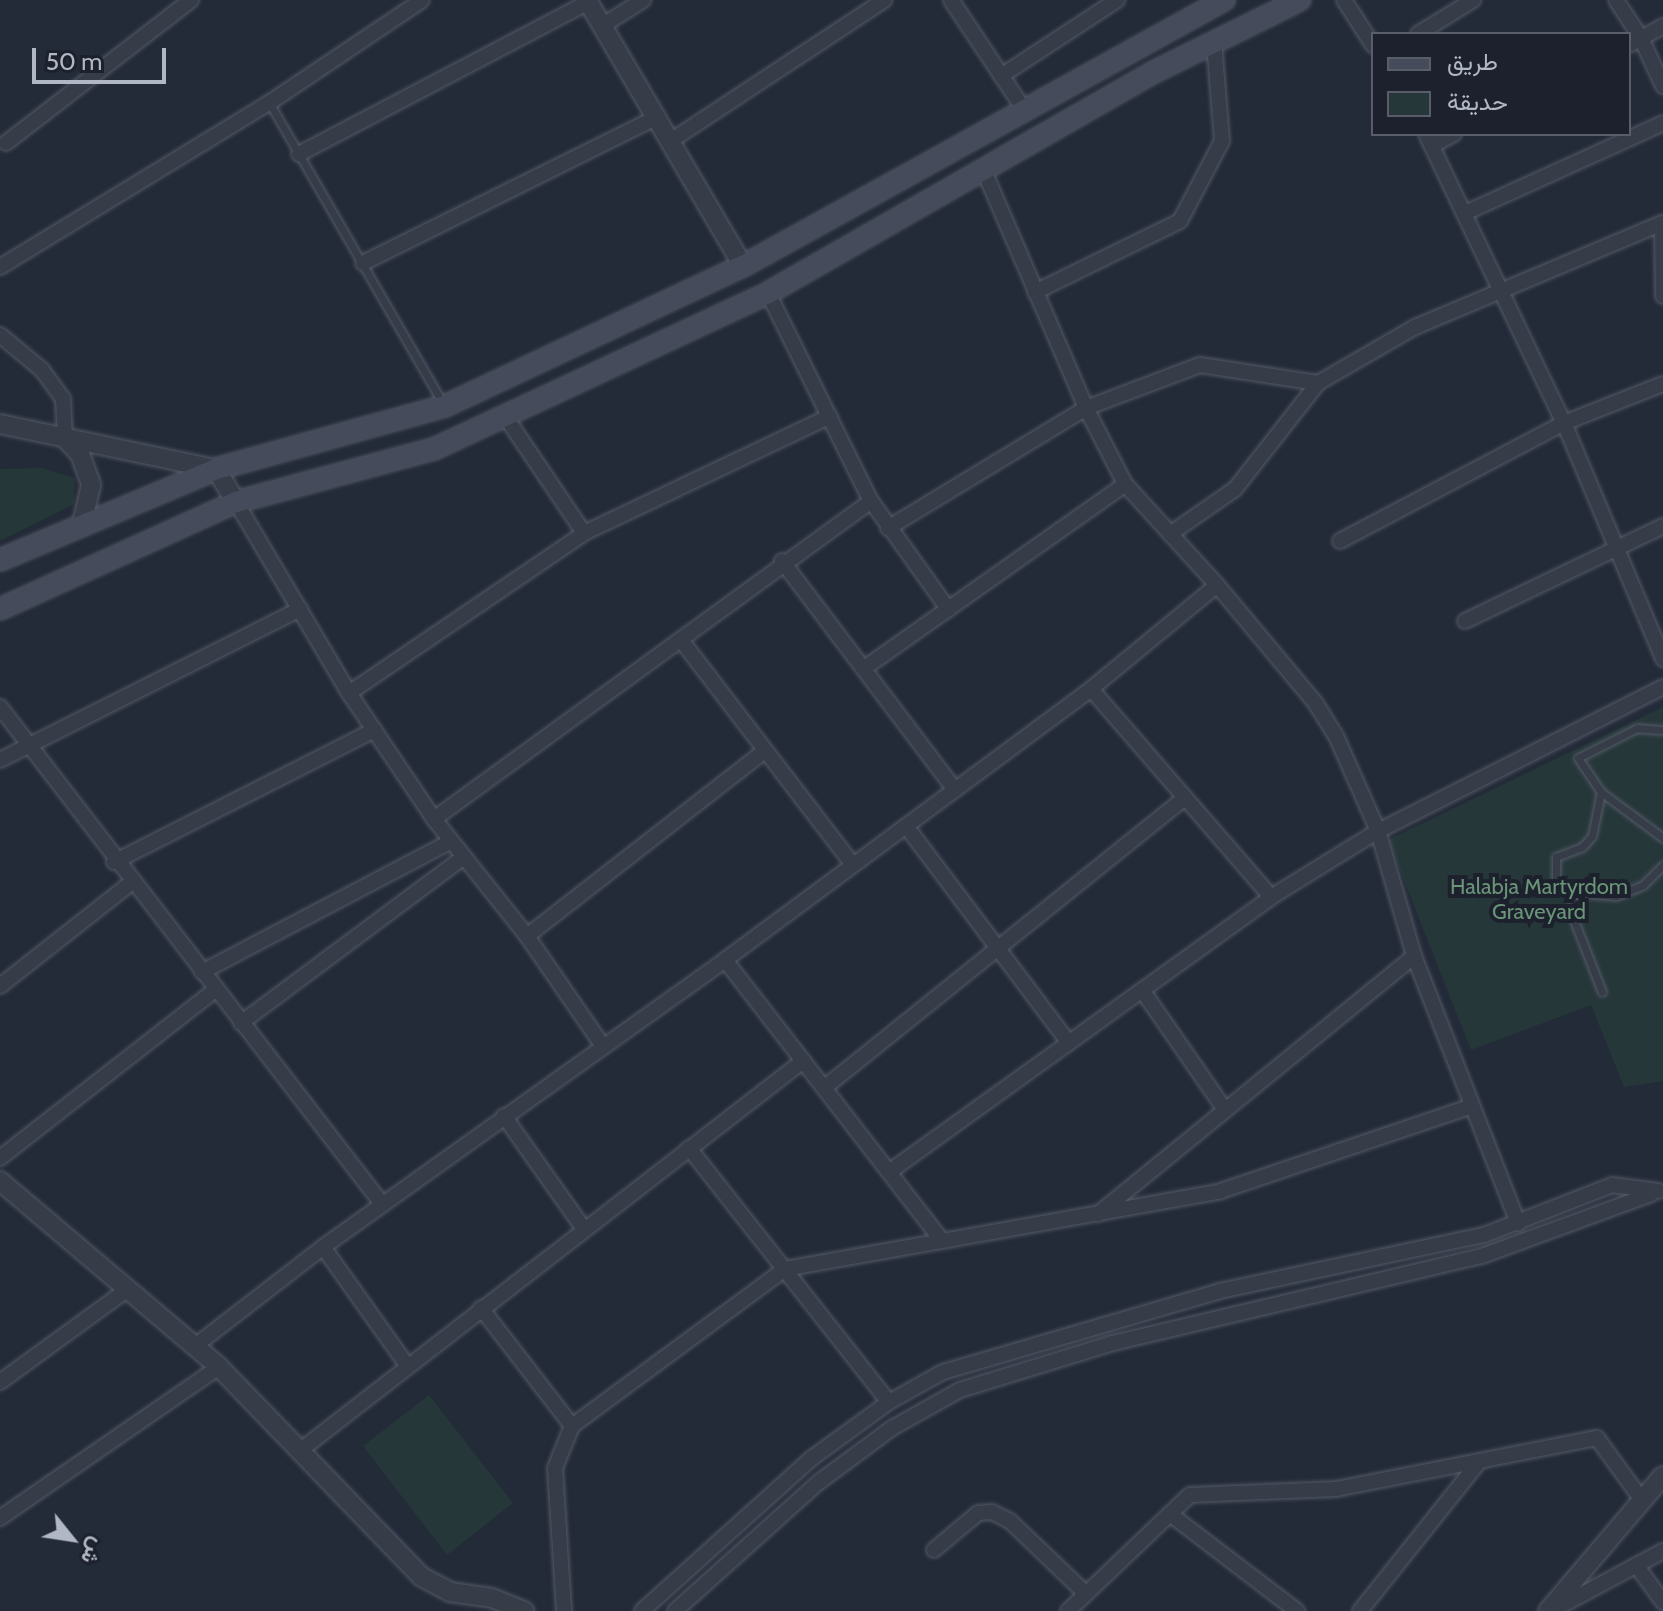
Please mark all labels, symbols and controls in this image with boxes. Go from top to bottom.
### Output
scale bar [36,32,170,82]
legend [1371,32,1631,136]
text: 50 m [46,47,102,76]
text: طريق [1447,47,1498,76]
text: حديقة [1447,87,1508,116]
park label: Halabja Martyrdom Graveyard [1450,873,1628,924]
north arrow [32,1499,112,1579]
text: ش [75,1533,112,1569]

